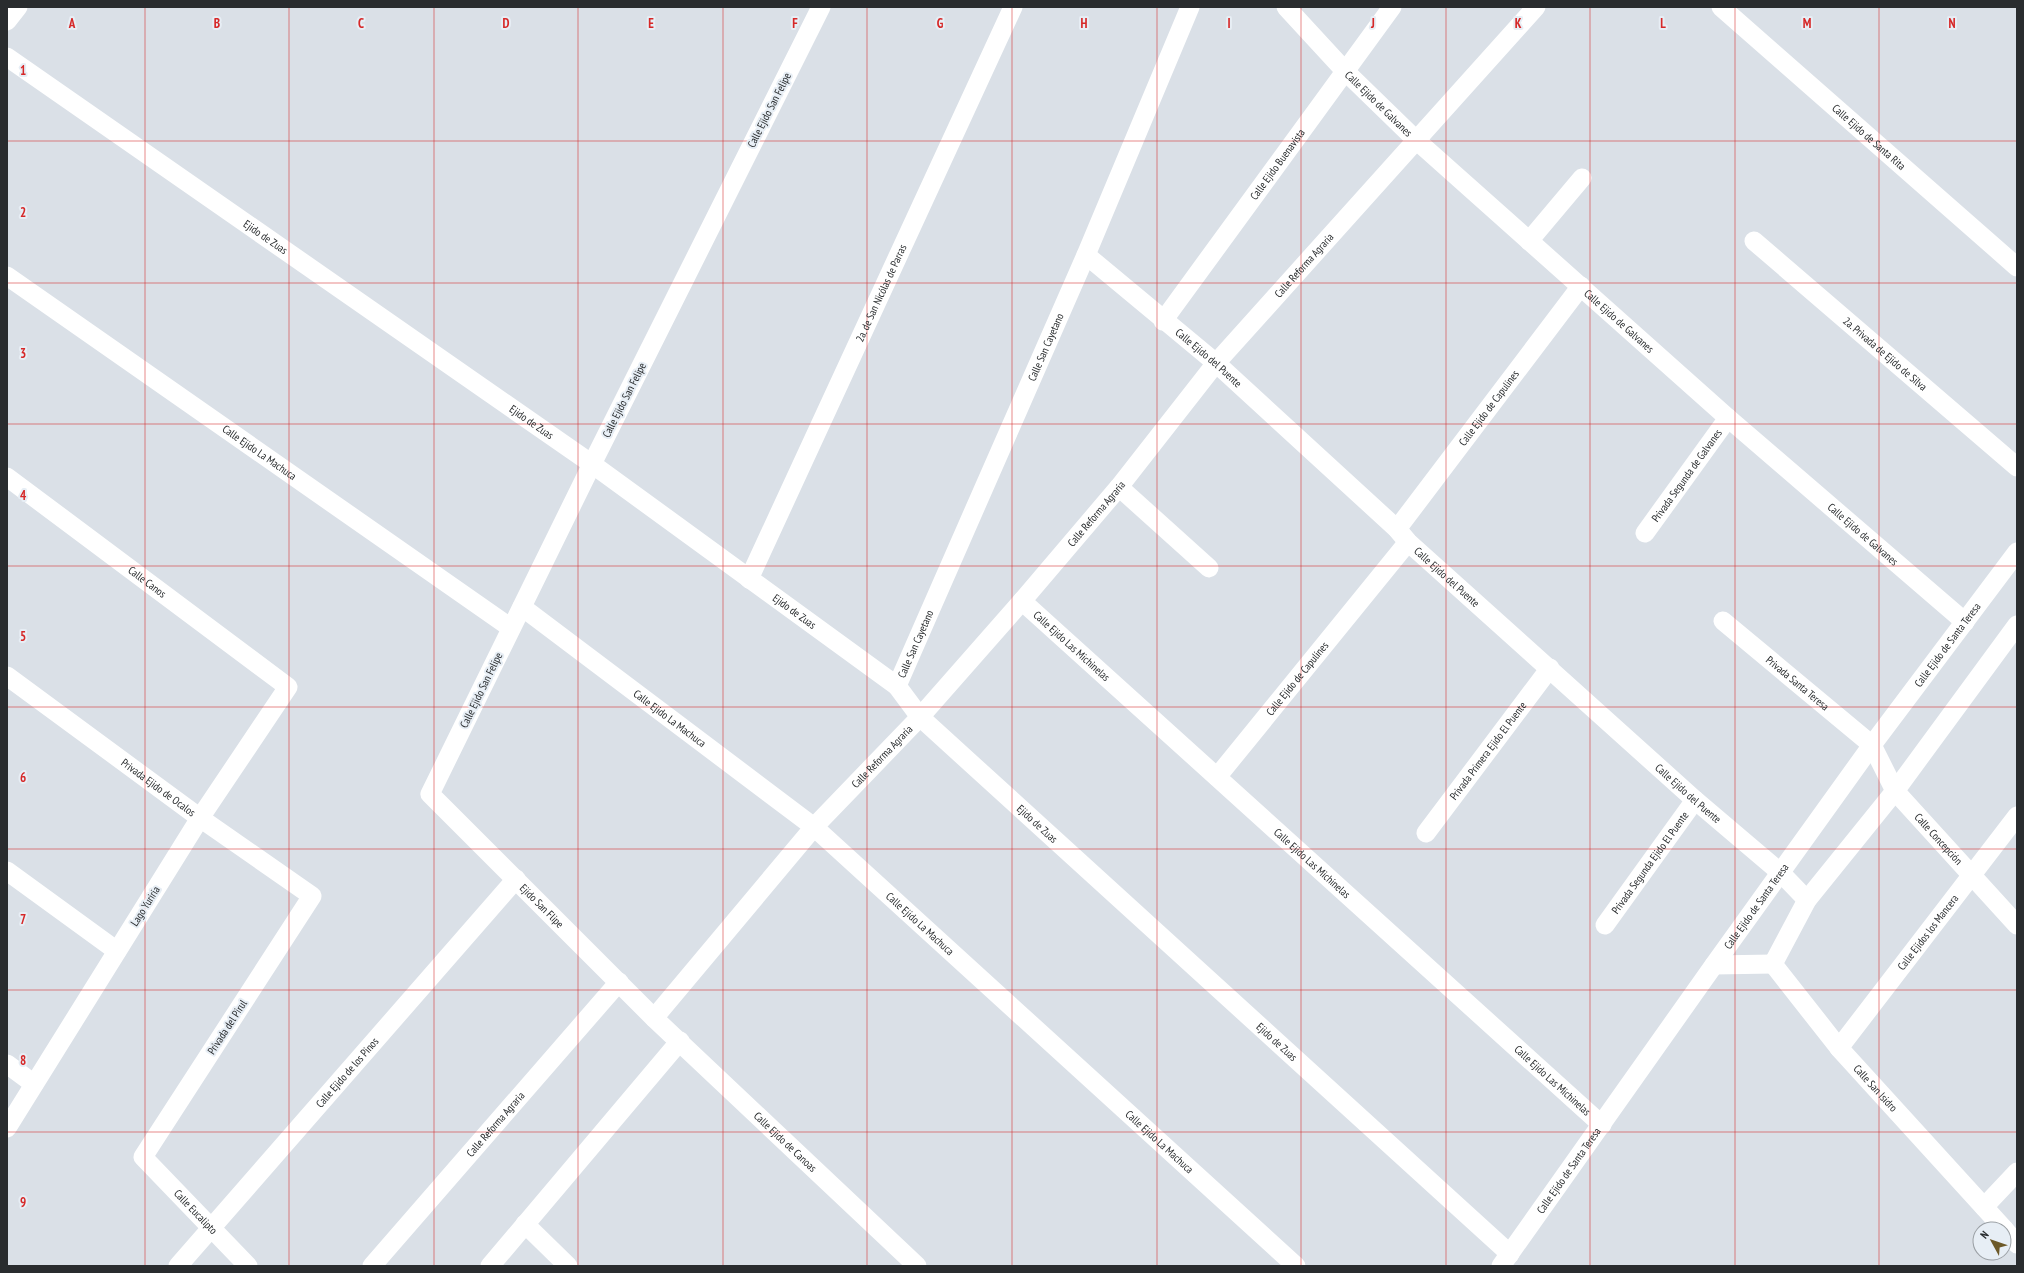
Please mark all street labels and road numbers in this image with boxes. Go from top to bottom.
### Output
street label: Calle Ejido de Galvanes [1342,68,1416,140]
street label: Calle Ejido San Felipe [744,70,794,150]
street label: Calle Ejido de Santa Rita [1829,101,1909,173]
street label: Calle Ejido Buenavista [1247,126,1308,202]
street label: Ejido de Zuas [241,217,290,257]
street label: Calle Reforma Agraria [1271,230,1337,300]
street label: 2a. de San Nicólas de Parras [853,242,910,344]
street label: Calle Ejido de Galvanes [1581,286,1657,356]
street label: Calle San Cayetano [1025,311,1067,383]
street label: 2a. Privada de Ejido de Silva [1840,314,1930,394]
street label: Calle Ejido del Puente [1173,325,1245,391]
street label: Calle Ejido San Felipe [599,360,649,440]
street label: Calle Ejido de Capulines [1456,367,1522,448]
street label: Ejido de Zuas [507,402,556,442]
street label: Calle Ejido La Machuca [220,422,299,483]
street label: Privada Segunda de Galvanes [1648,426,1725,525]
street label: Calle Reforma Agraria [1064,478,1128,549]
street label: Calle Ejido de Galvanes [1825,500,1901,569]
street label: Calle Ejido del Puente [1411,544,1483,610]
street label: Calle Canos [125,563,169,601]
street label: Ejido de Zuas [770,591,819,632]
street label: Calle Ejido de Santa Teresa [1911,600,1984,690]
street label: Calle San Cayetano [894,608,937,680]
street label: Calle Ejido Las Michinelas [1031,608,1113,684]
street label: Calle Ejido de Capulines [1263,638,1332,718]
street label: Calle Ejido San Felipe [457,650,506,730]
street label: Privada Santa Teresa [1763,653,1832,713]
street label: Calle Ejido La Machuca [631,686,709,750]
street label: Privada Primera Ejido El Puente [1446,698,1530,803]
street label: Calle Reforma Agraria [848,722,915,791]
street label: Privada Ejido de Ocalos [119,755,199,820]
street label: Calle Ejido del Puente [1652,761,1724,826]
street label: Ejido de Zuas [1014,802,1061,846]
street label: Privada Segunda Ejido El Puente [1608,808,1692,916]
street label: Calle Concepción [1912,810,1966,868]
street label: Calle Ejido Las Michinelas [1271,825,1353,901]
street label: Calle Ejido de Santa Teresa [1721,861,1792,952]
street label: Ejido San Flipe [517,881,567,931]
street label: Lago Yuriria [127,883,163,929]
street label: Calle Ejido La Machuca [883,889,957,958]
street label: Calle Ejidos los Mancera [1894,891,1961,973]
street label: Privada del Pirul [204,997,250,1057]
street label: Ejido de Zuas [1253,1020,1300,1064]
street label: Calle Ejido de los Pinos [313,1034,382,1110]
street label: Calle Ejido Las Michinelas [1511,1042,1594,1119]
street label: Calle San Isidro [1850,1062,1901,1115]
street label: Calle Reforma Agraria [463,1089,528,1160]
street label: Calle Ejido La Machuca [1123,1107,1197,1176]
street label: Calle Ejido de Canoas [751,1109,820,1175]
street label: Calle Ejido de Santa Teresa [1533,1125,1604,1216]
street label: Calle Eucalipto [171,1186,221,1237]

